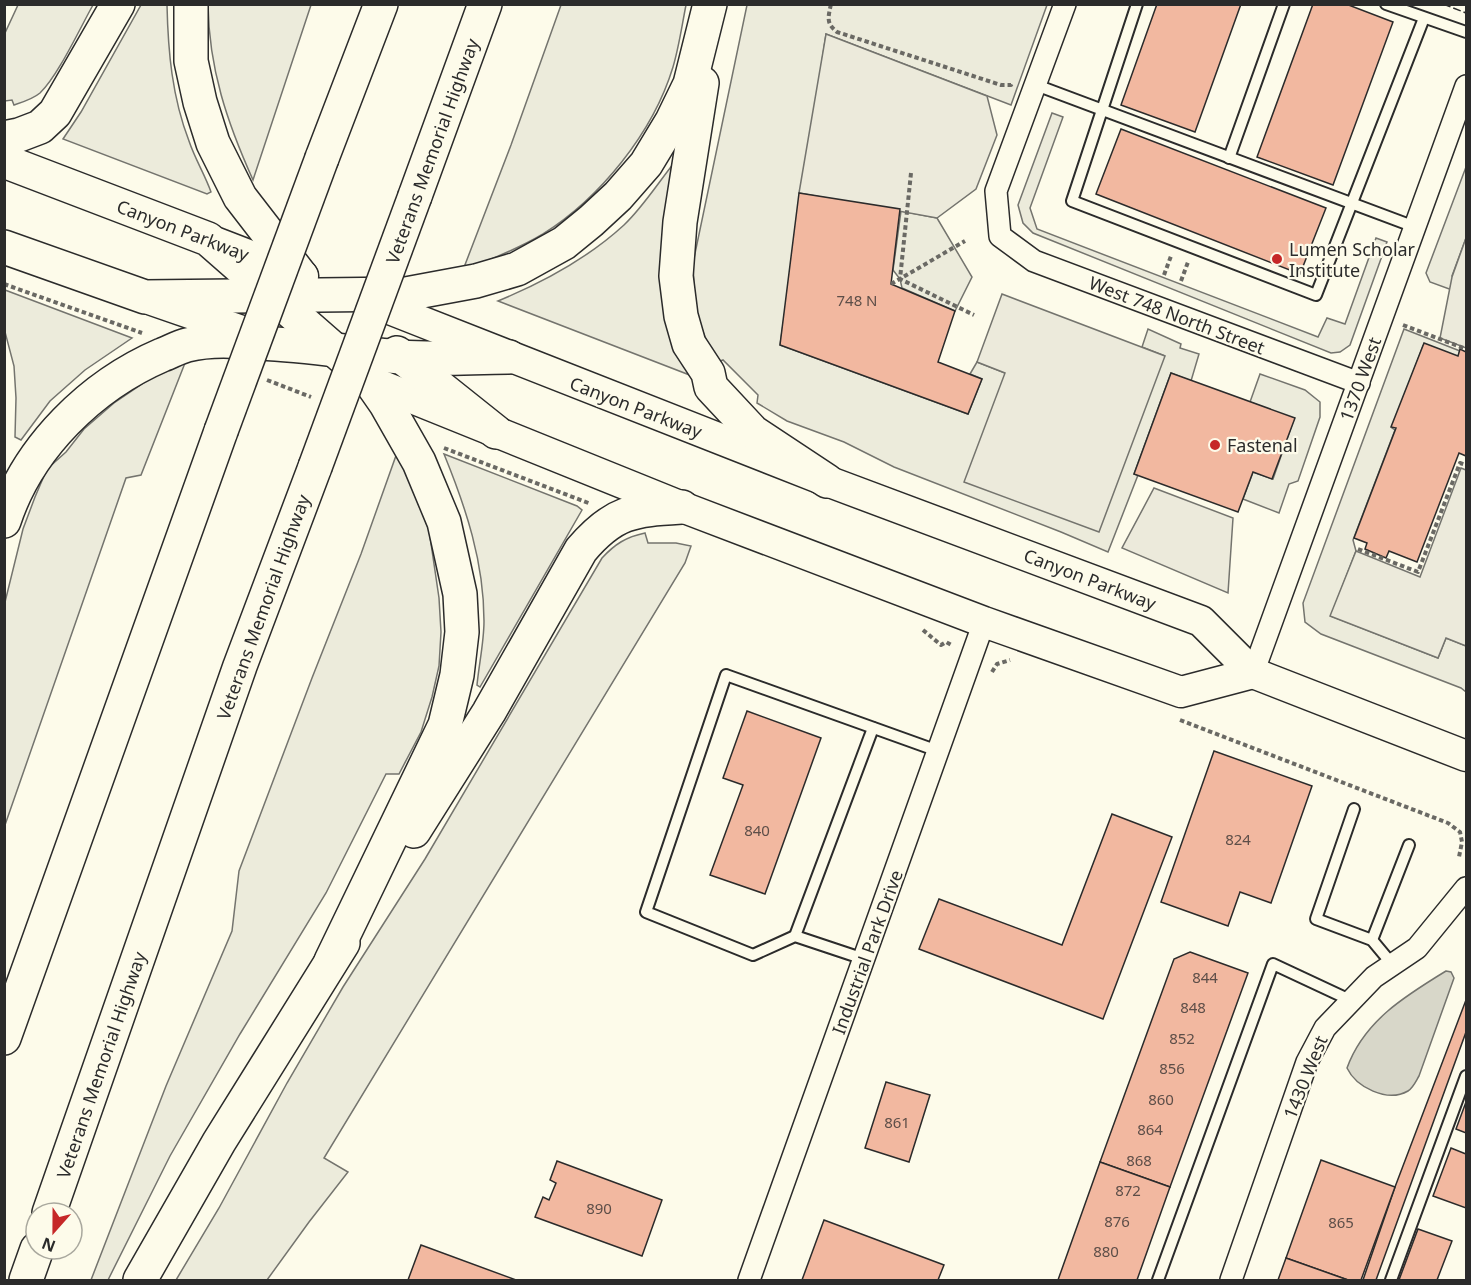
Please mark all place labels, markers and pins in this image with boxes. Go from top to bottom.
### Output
place label: Lumen Scholar Institute [1289,237,1416,282]
marker: Lumen Scholar Institute [1270,252,1284,266]
place label: Fastenal [1227,433,1298,457]
marker: Fastenal [1208,438,1222,452]

